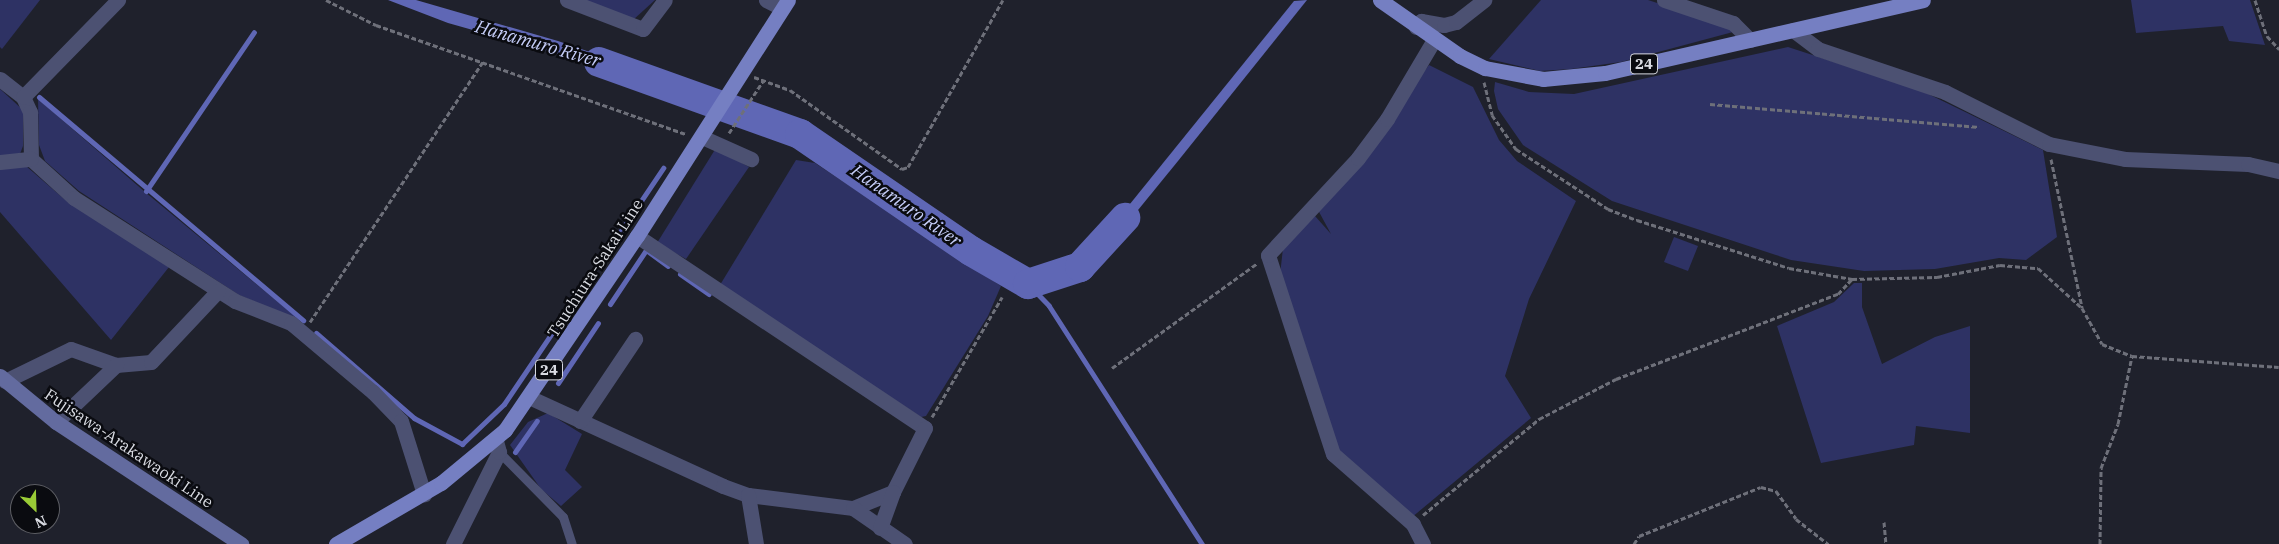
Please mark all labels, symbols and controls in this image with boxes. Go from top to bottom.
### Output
water label: Hanamuro River [473,16,603,72]
road number: 24 [1629,52,1659,76]
water label: Hanamuro River [847,160,965,252]
street label: Tsuchiura-Sakai Line [543,195,647,341]
road number: 24 [534,358,564,382]
street label: Fujisawa-Arakawaoki Line [41,384,217,512]
north arrow [10,484,60,534]
text: N [32,511,49,532]

